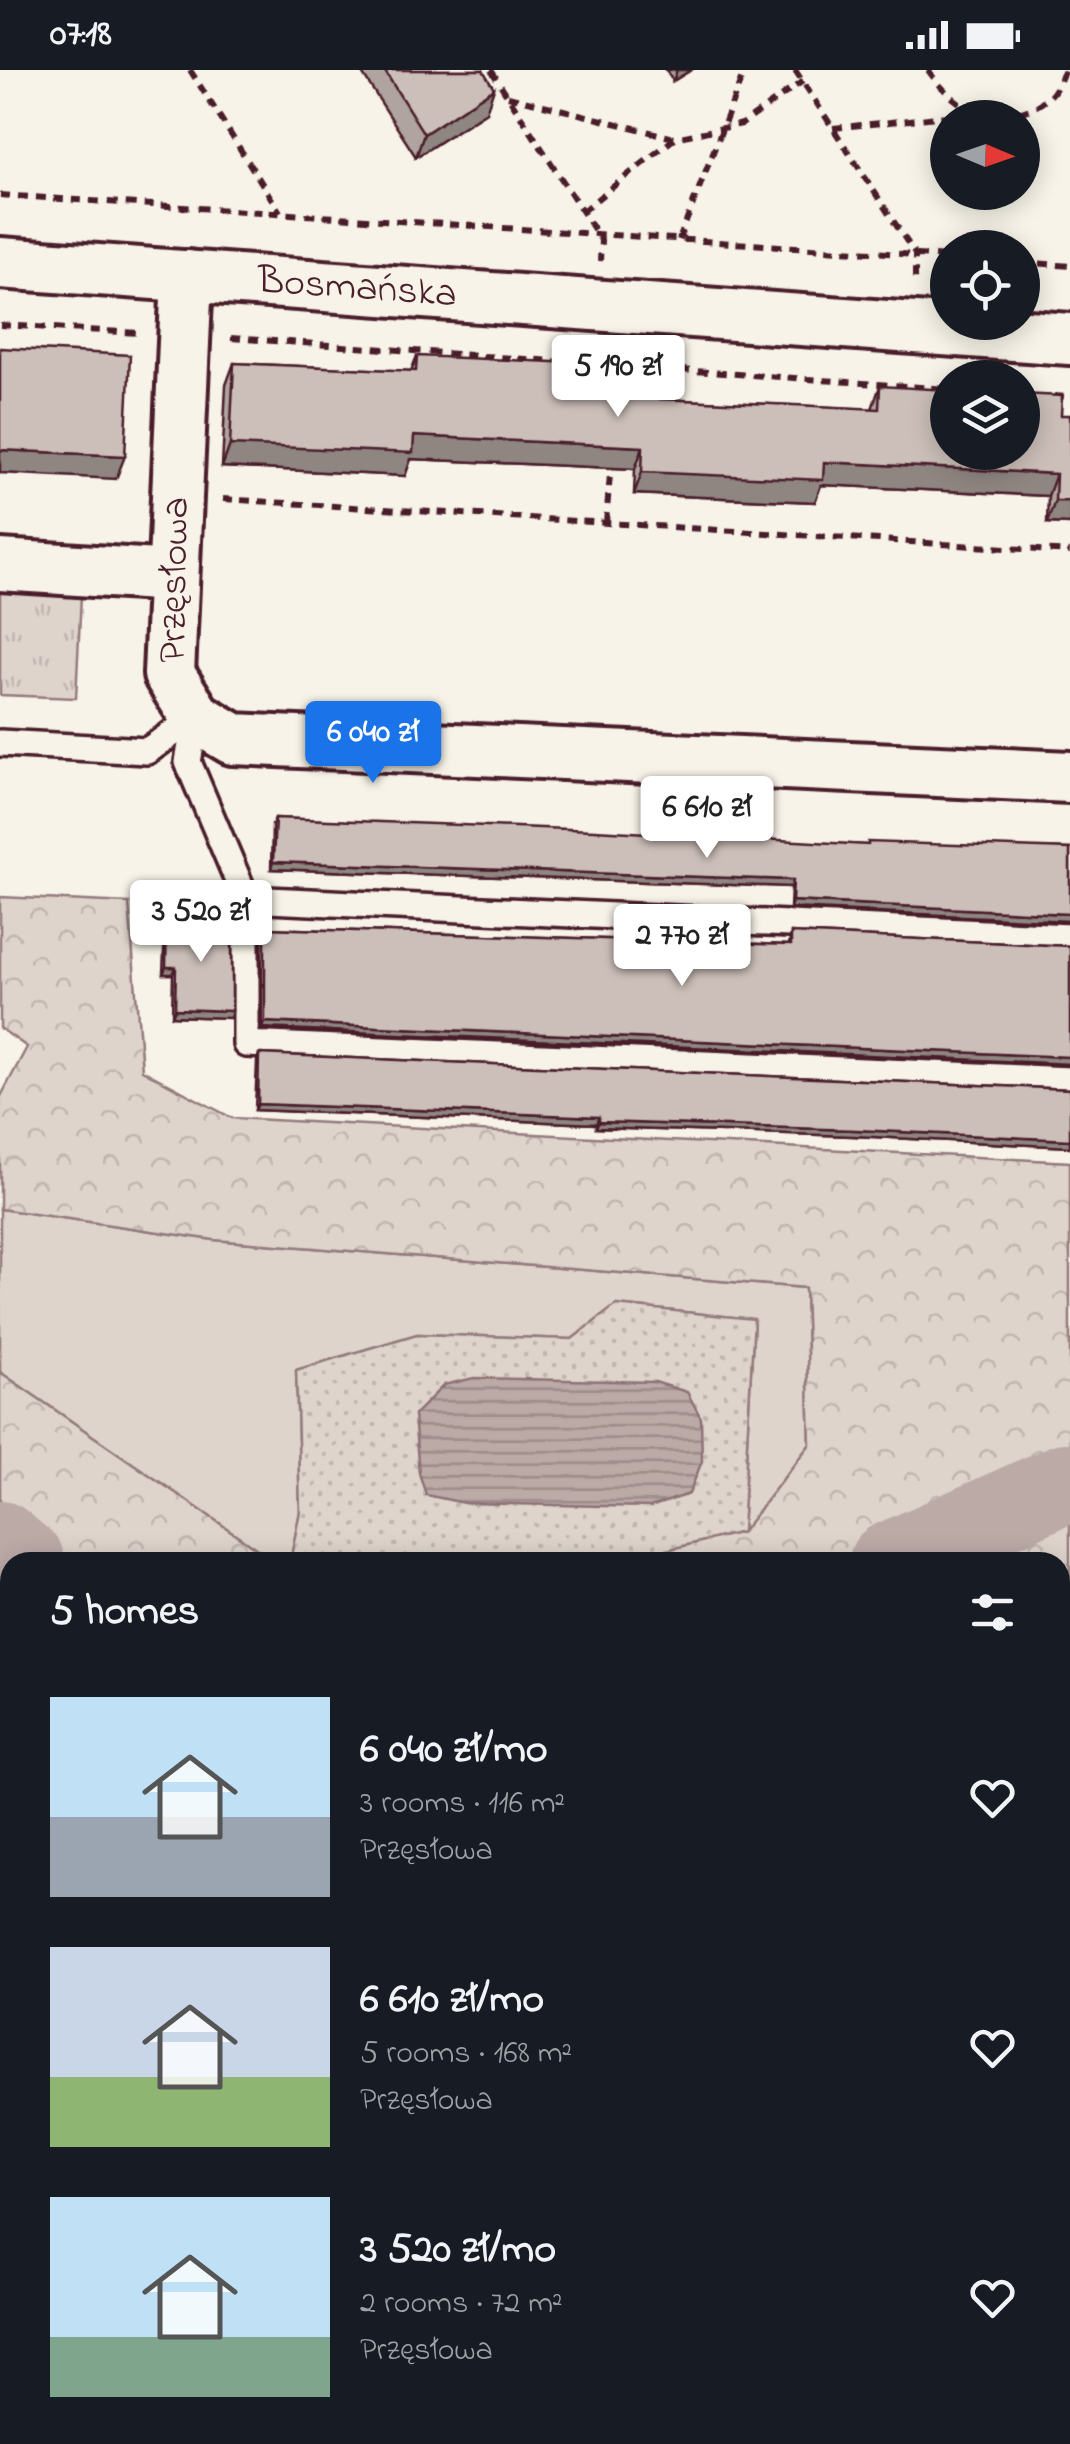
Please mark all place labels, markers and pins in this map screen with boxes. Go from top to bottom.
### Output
pin: 5 190 zł [515,335,721,420]
pin: 6 040 zł [270,701,476,786]
pin: 6 610 zł [604,776,810,861]
pin: 3 520 zł [98,880,304,965]
pin: 2 770 zł [579,904,785,989]

